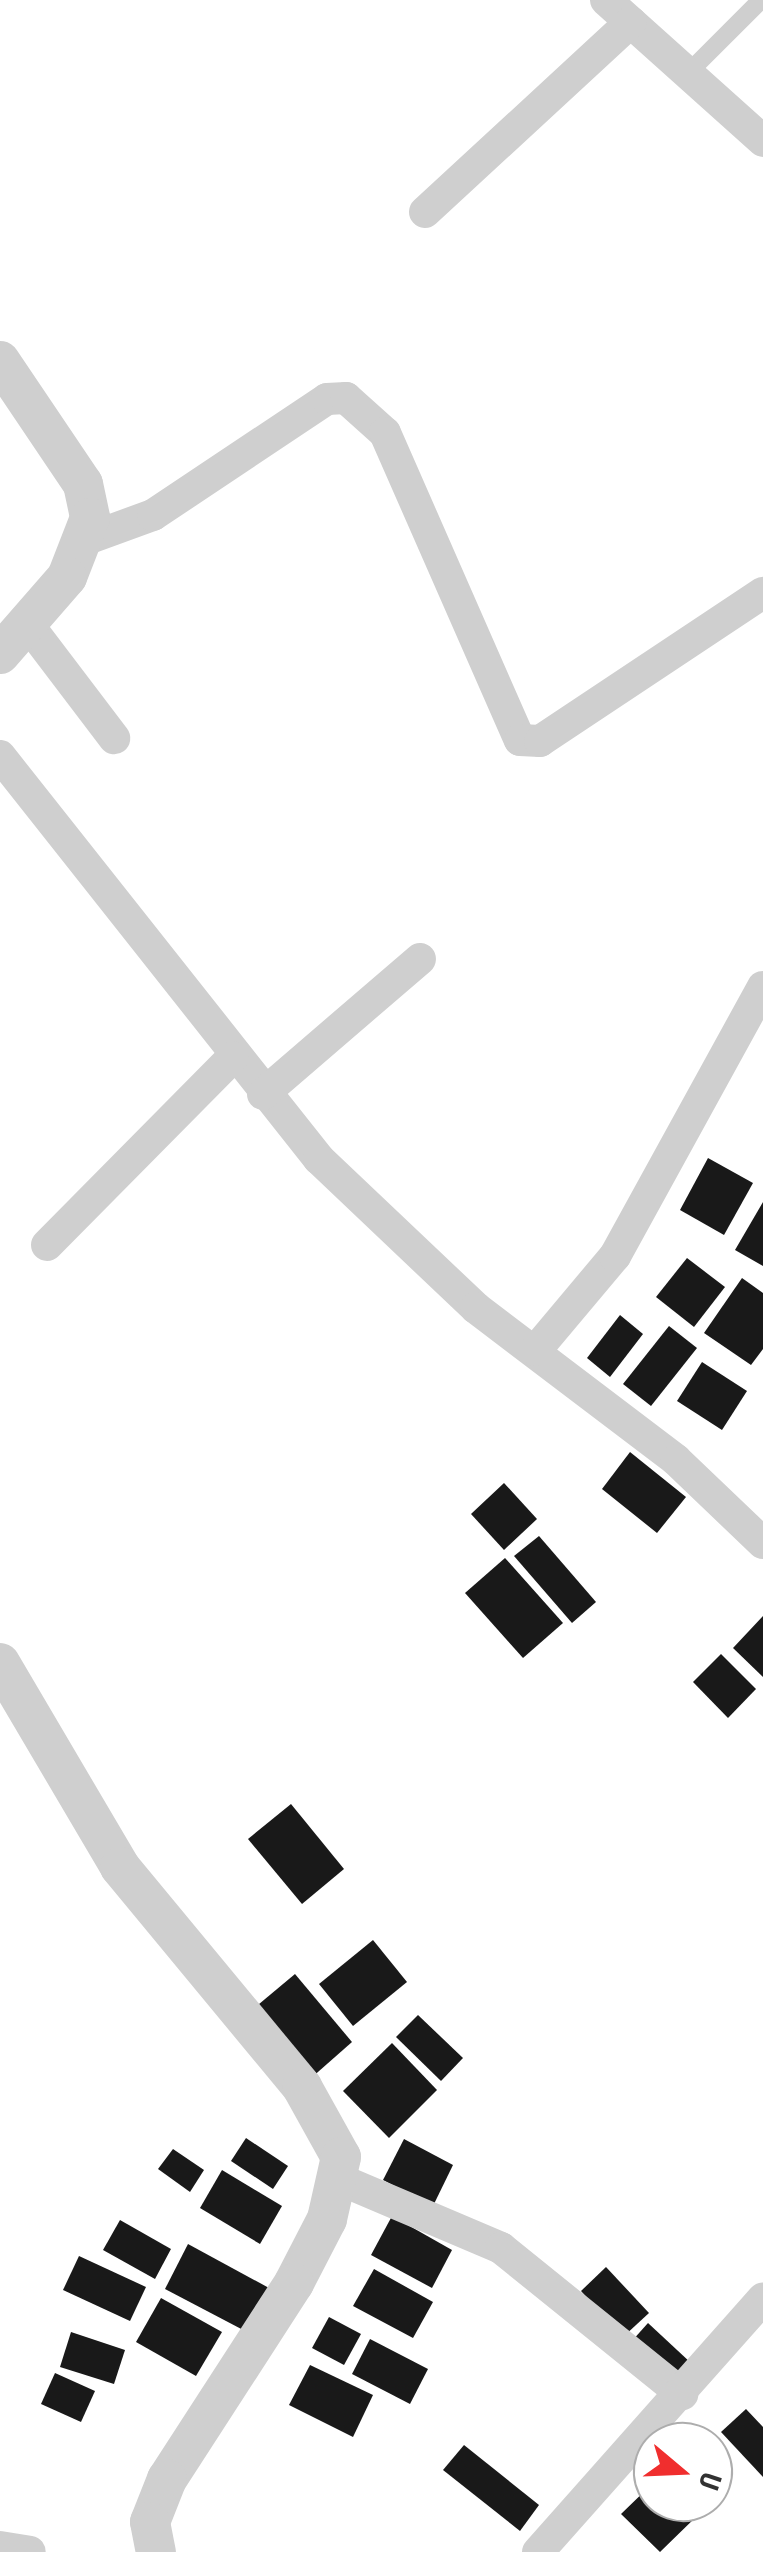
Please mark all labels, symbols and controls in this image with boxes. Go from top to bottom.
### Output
north arrow [633,2422,733,2522]
text: U [692,2468,728,2494]

